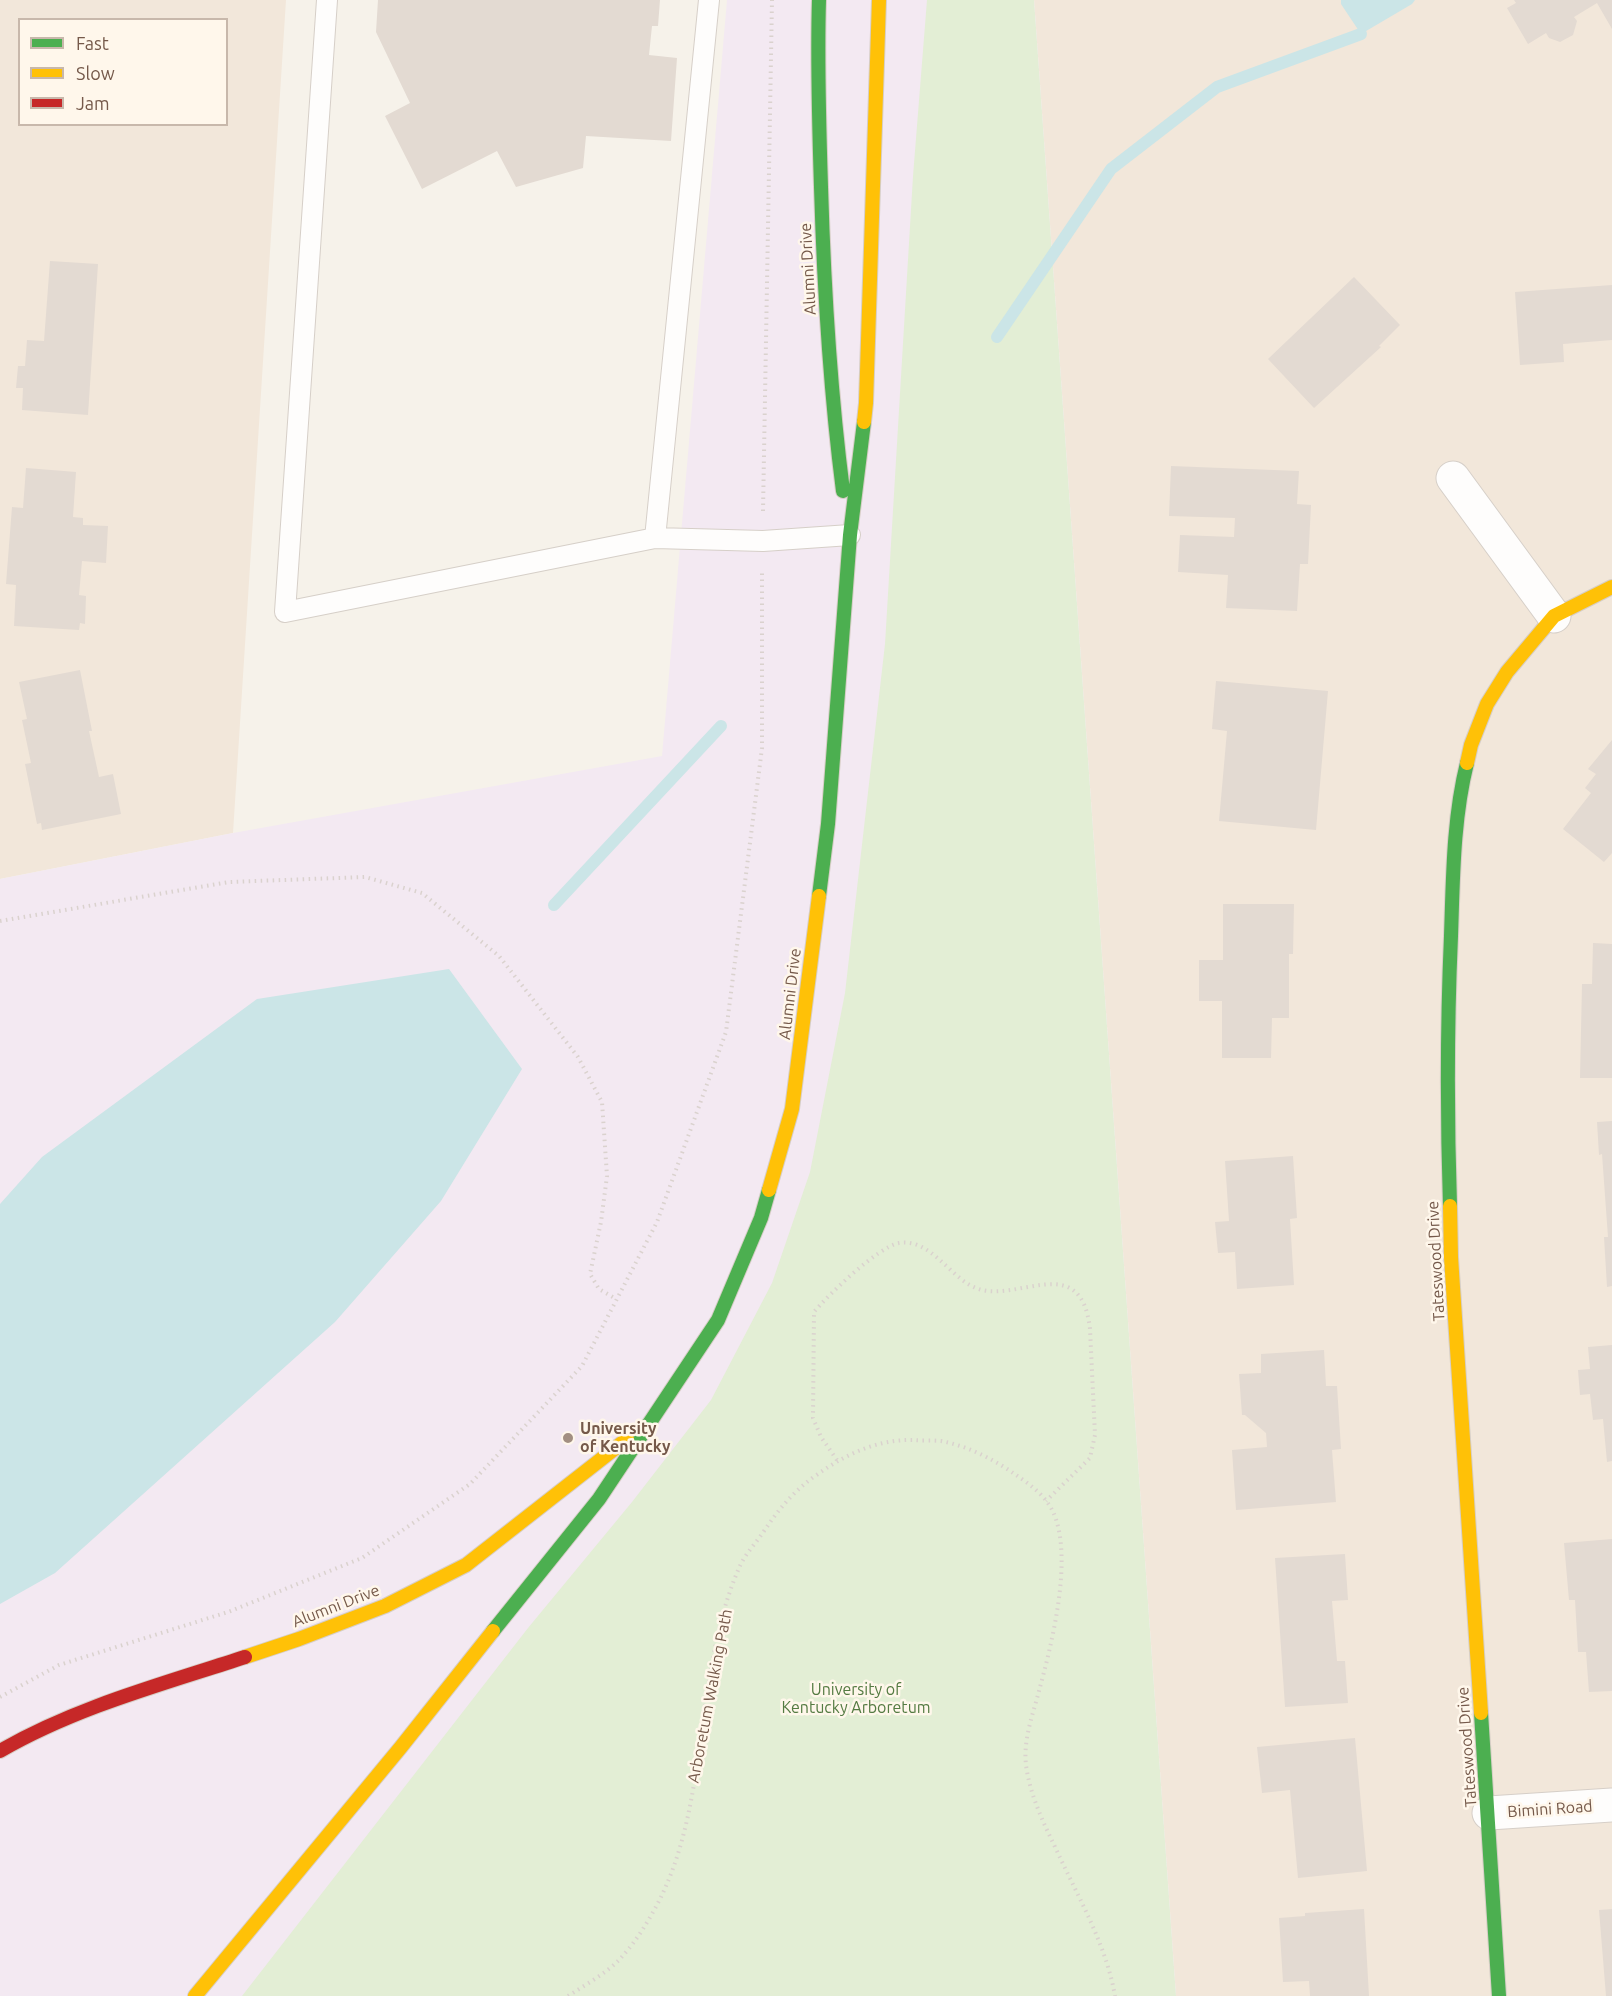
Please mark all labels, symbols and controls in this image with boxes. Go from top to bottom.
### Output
legend [18,18,228,126]
text: Fast [76,33,109,53]
text: Slow [76,63,115,83]
text: Jam [76,93,110,113]
street label: Alumni Drive [796,223,820,315]
street label: Alumni Drive [775,947,805,1041]
street label: Tateswood Drive [1423,1200,1449,1322]
place label: University of Kentucky [580,1419,671,1457]
marker: University of Kentucky [561,1431,575,1445]
street label: Alumni Drive [290,1581,382,1631]
street label: Arboretum Walking Path [684,1607,736,1785]
park label: University of Kentucky Arboretum [781,1680,931,1718]
street label: Tateswood Drive [1453,1686,1481,1808]
street label: Bimini Road [1507,1796,1593,1822]

